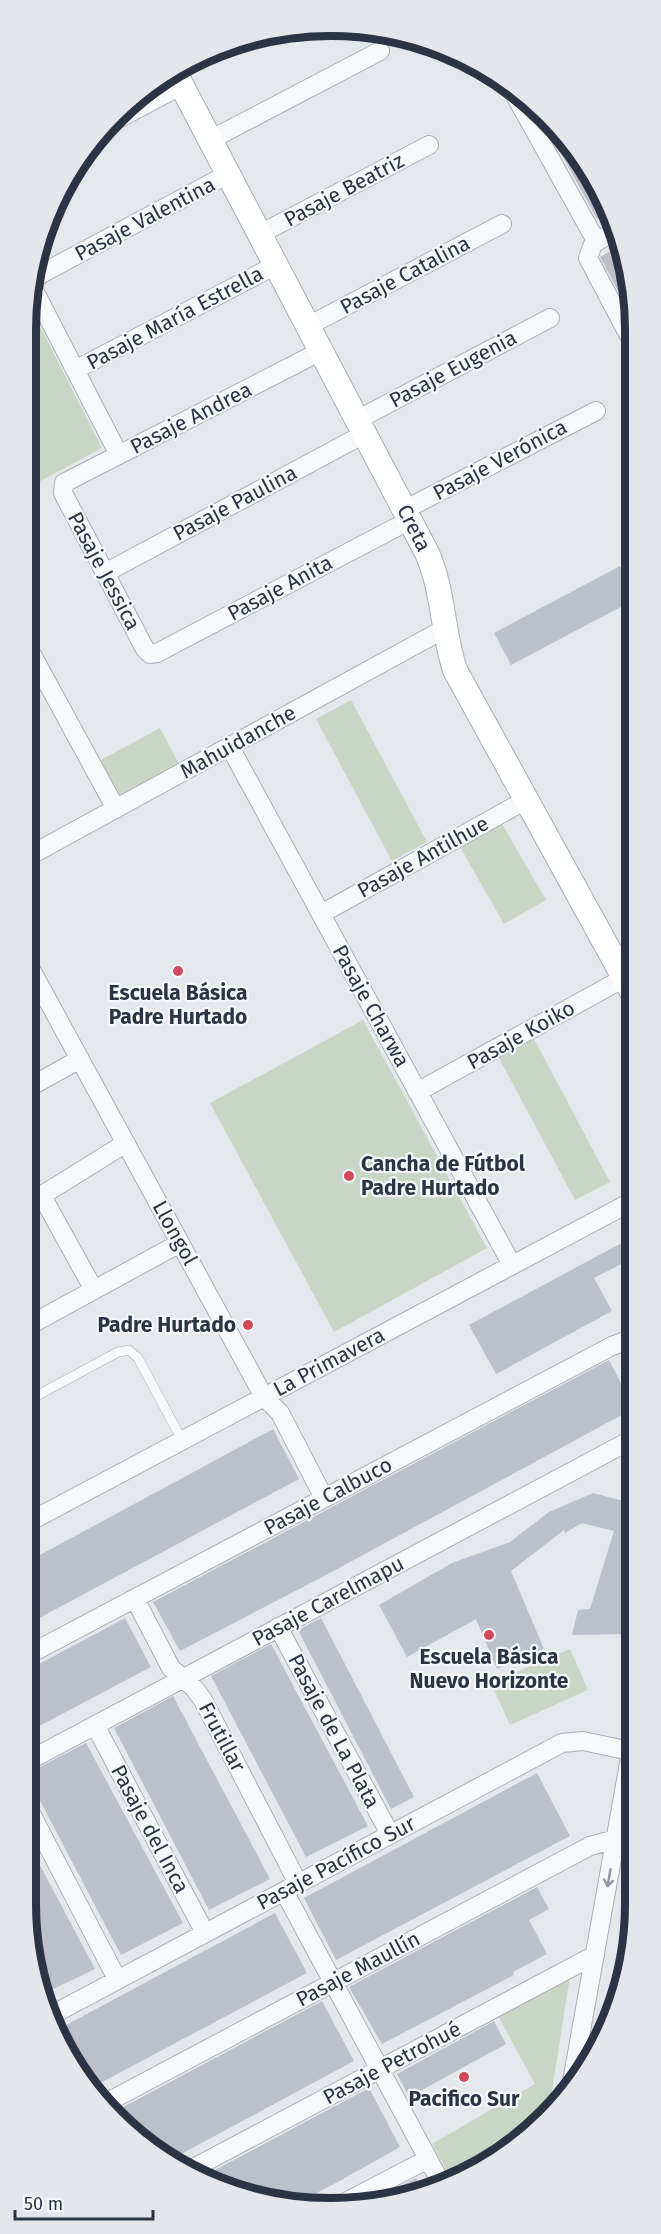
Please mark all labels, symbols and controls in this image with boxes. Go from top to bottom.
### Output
street label: Pasaje Beatriz [280,147,408,233]
street label: Pasaje Valentina [70,171,220,267]
street label: Pasaje Catalina [336,230,474,320]
street label: Pasaje María Estrella [82,261,268,375]
street label: Pasaje Eugenia [385,324,521,414]
street label: Pasaje Andrea [126,376,256,460]
street label: Pasaje Verónica [429,414,571,506]
street label: Pasaje Paulina [169,459,301,547]
street label: Creta [391,500,437,556]
street label: Pasaje Jessica [62,507,146,635]
street label: Pasaje Anita [223,550,337,626]
street label: Mahuidanche [176,700,300,784]
street label: Pasaje Antilhue [353,810,493,904]
street label: Pasaje Charwa [327,940,415,1072]
marker: Escuela Básica Padre Hurtado [171,964,185,978]
place label: Escuela Básica Padre Hurtado [109,980,247,1030]
street label: Pasaje Koiko [463,995,579,1075]
place label: Cancha de Fútbol Padre Hurtado [361,1151,526,1201]
marker: Cancha de Fútbol Padre Hurtado [342,1169,356,1183]
street label: Llongol [147,1196,203,1270]
place label: Padre Hurtado [97,1312,236,1338]
marker: Padre Hurtado [241,1318,255,1332]
street label: La Primavera [269,1322,389,1402]
street label: Pasaje Calbuco [259,1451,397,1541]
street label: Pasaje Carelmapu [248,1550,408,1652]
marker: Escuela Básica Nuevo Horizonte [482,1628,496,1642]
place label: Escuela Básica Nuevo Horizonte [410,1644,569,1694]
street label: Pasaje de La Plata [282,1649,386,1813]
street label: Frutillar [193,1698,251,1776]
street label: Pasaje del Inca [105,1760,195,1898]
street label: Pasaje Pacífico Sur [252,1810,420,1916]
one-way arrow [603,1868,614,1887]
street label: Pasaje Maullín [292,1925,424,2013]
street label: Pasaje Petrohué [319,2016,465,2110]
marker: Pacifico Sur [457,2070,471,2084]
place label: Pacifico Sur [409,2086,520,2112]
scale bar [15,2183,153,2221]
text: 50 m [24,2193,63,2215]

